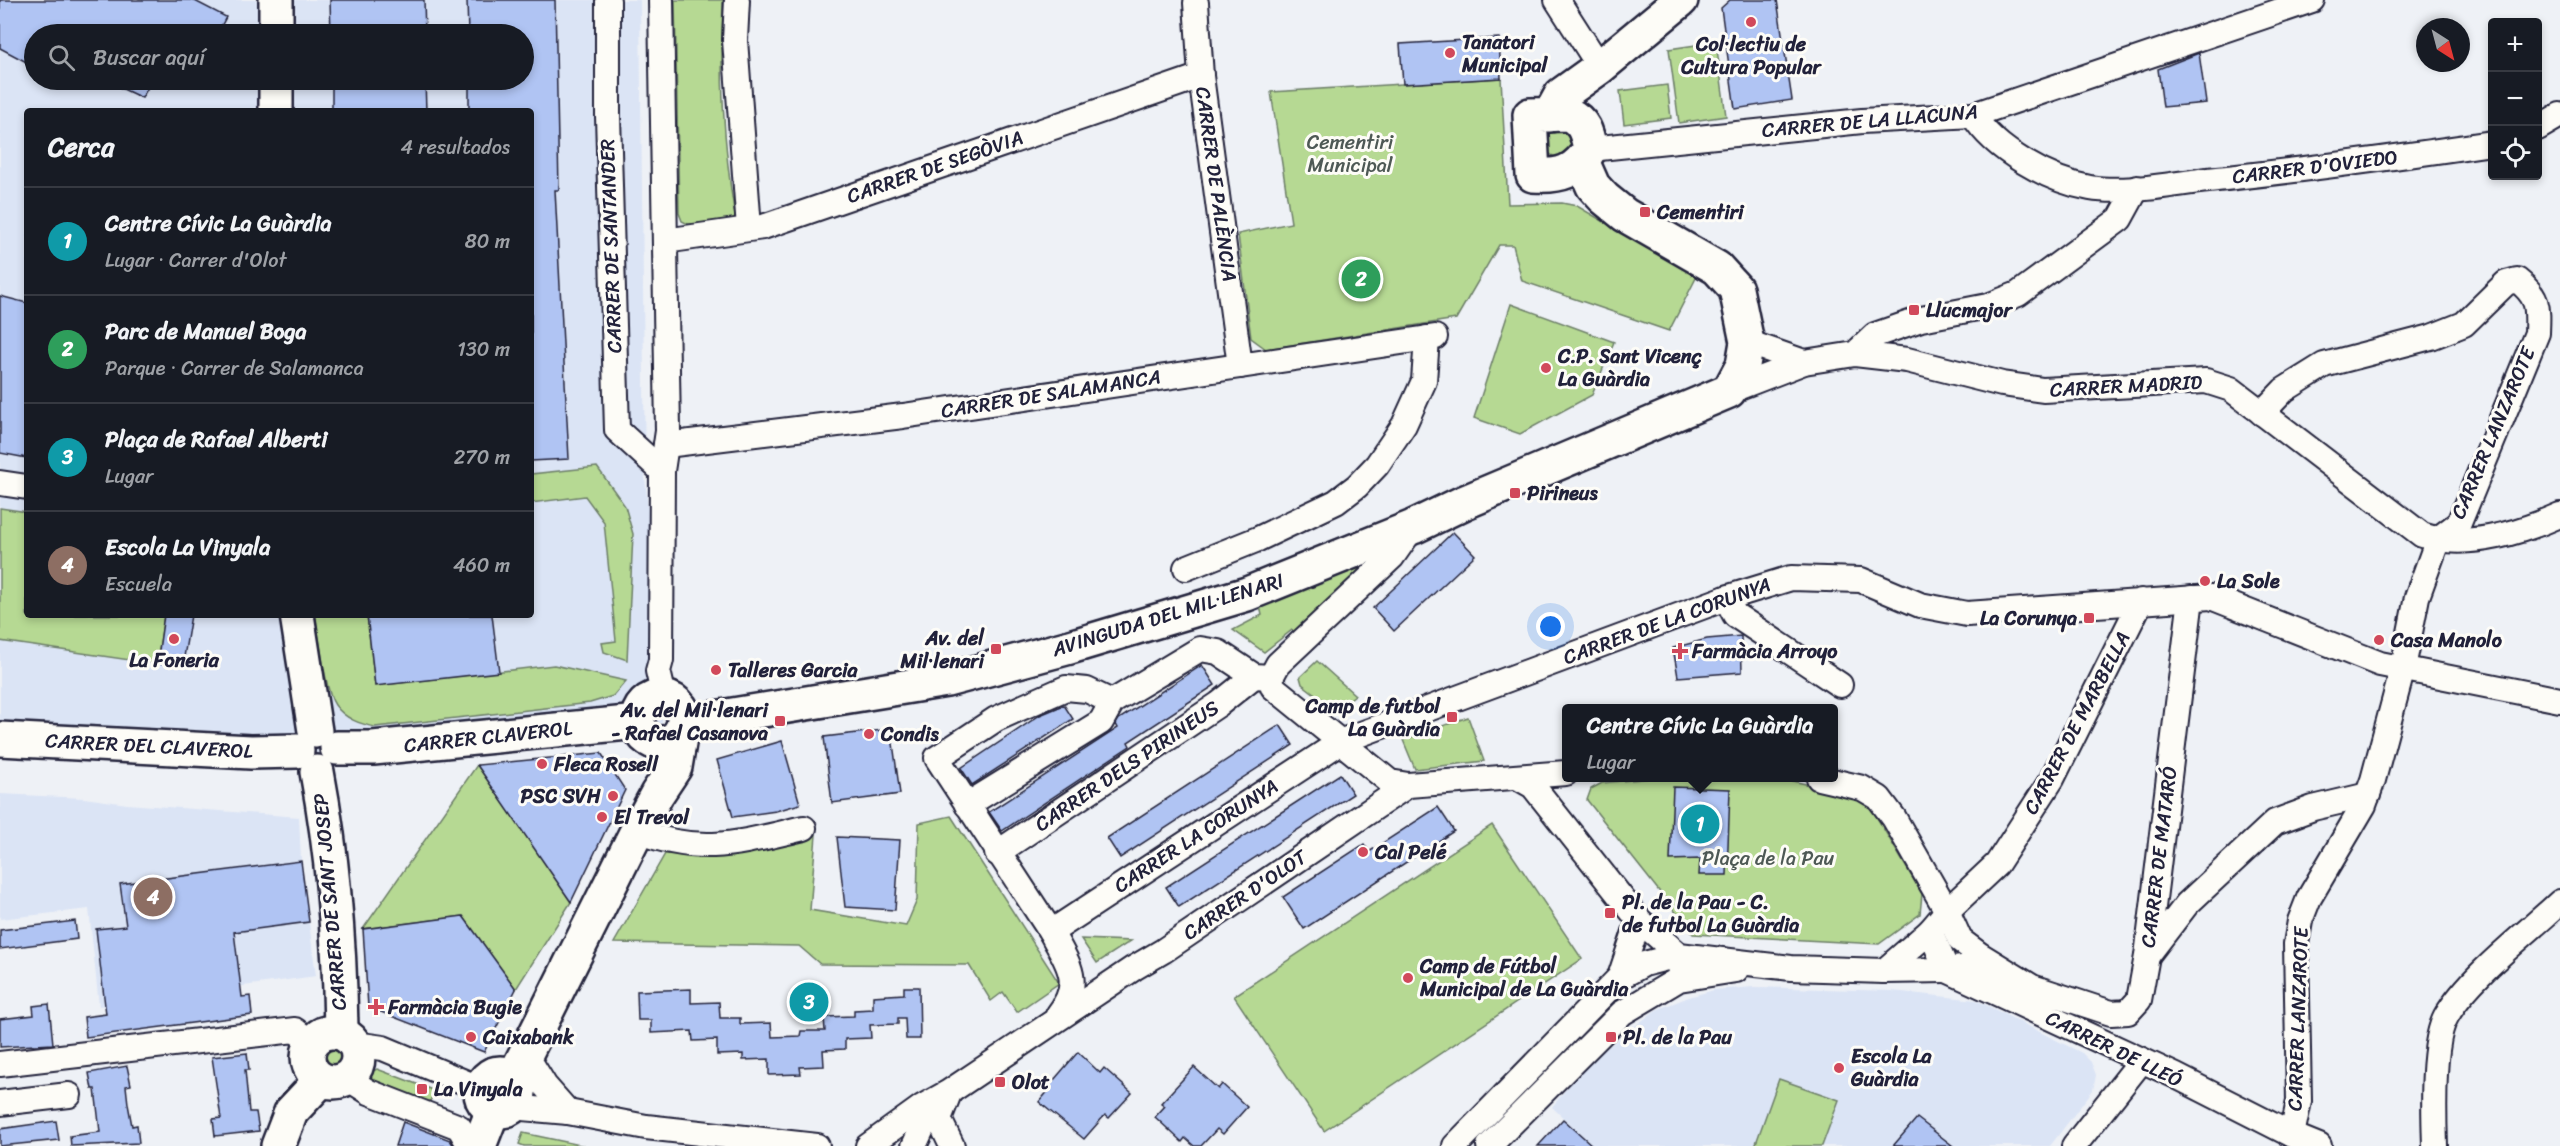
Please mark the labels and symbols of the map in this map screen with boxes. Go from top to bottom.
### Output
marker: Col·lectiu de Cultura Popular [1744,15,1758,29]
north arrow [2416,18,2470,72]
place label: Tanatori Municipal [1461,25,1548,83]
place label: Col·lectiu de Cultura Popular [1680,27,1822,85]
marker: Tanatori Municipal [1443,46,1457,60]
street label: CARRER DE PALÈNCIA [1185,84,1247,284]
street label: CARRER DE LA LLACUNA [1760,94,1980,148]
street label: CARRER DE SEGÒVIA [842,120,1028,214]
park label: Cementiri Municipal [1307,125,1395,183]
street label: CARRER DE SANTANDER [590,138,632,354]
street label: CARRER D'OVIEDO [2230,139,2400,195]
place label: Cementiri [1656,195,1745,230]
marker: Cementiri [1638,205,1652,219]
pin: 2 [1342,256,1380,302]
place label: Llucmajor [1926,293,2013,328]
marker: Llucmajor [1907,303,1921,317]
place label: C.P. Sant Vicenç La Guàrdia [1557,339,1703,397]
street label: CARRER LANZAROTE [2441,340,2546,525]
street label: CARRER DE SALAMANCA [939,359,1163,429]
marker: C.P. Sant Vicenç La Guàrdia [1539,361,1553,375]
street label: CARRER MADRID [2049,365,2203,407]
place label: Pirineus [1527,476,1599,511]
marker: Pirineus [1508,486,1522,500]
street label: AVINGUDA DEL MIL·LENARI [1047,563,1288,667]
place label: La Sole [2217,564,2280,599]
street label: CARRER DE LA CORUNYA [1558,567,1776,675]
marker: La Sole [2198,574,2212,588]
place label: La Corunya [1980,601,2077,636]
marker: La Corunya [2082,611,2096,625]
your location [1536,612,1565,641]
place label: Av. del Mil·lenari [900,621,985,679]
place label: Casa Manolo [2390,623,2503,658]
street label: CARRER DE MARBELLA [2014,625,2140,821]
marker: La Foneria [167,632,181,646]
marker: Casa Manolo [2372,633,2386,647]
place label: Farmàcia Arroyo [1691,634,1838,669]
marker: Av. del Mil·lenari [989,642,1003,656]
place label: La Foneria [129,643,220,678]
marker: Farmàcia Arroyo [1673,644,1687,658]
place label: Talleres Garcia [728,653,858,688]
marker: Talleres Garcia [709,663,723,677]
place label: Camp de futbol La Guàrdia [1304,689,1441,747]
street label: CARRER DELS PIRINEUS [1027,691,1227,841]
place label: Av. del Mil·lenari - Rafael Casanova [611,693,769,751]
marker: Camp de futbol La Guàrdia [1445,710,1459,724]
street label: CARRER CLAVEROL [402,711,574,763]
marker: Av. del Mil·lenari - Rafael Casanova [773,714,787,728]
place label: Condis [880,717,939,752]
street label: CARRER DEL CLAVEROL [44,723,254,769]
marker: Condis [862,727,876,741]
place label: Fleca Rosell [553,747,659,782]
marker: Fleca Rosell [535,757,549,771]
street label: CARRER DE MATARÓ [2131,764,2187,950]
street label: CARRER LA CORUNYA [1107,769,1285,903]
place label: PSC SVH [521,779,602,814]
marker: PSC SVH [606,789,620,803]
street label: CARRER DE SANT JOSEP [303,792,357,1012]
place label: El Trevol [614,800,690,835]
pin: 1 [1680,802,1720,846]
marker: El Trevol [595,810,609,824]
place label: Cal Pelé [1374,835,1447,870]
street label: CARRER D'OLOT [1176,839,1316,950]
park label: Plaça de la Pau [1702,841,1834,876]
marker: Cal Pelé [1356,845,1370,859]
pin: 4 [134,874,172,920]
place label: Pl. de la Pau - C. de futbol La Guàrdia [1622,885,1799,943]
marker: Pl. de la Pau - C. de futbol La Guàrdia [1603,906,1617,920]
street label: CARRER LANZAROTE [2277,924,2319,1112]
place label: Camp de Fútbol Municipal de La Guàrdia [1419,949,1629,1007]
marker: Camp de Fútbol Municipal de La Guàrdia [1401,971,1415,985]
pin: 3 [790,980,828,1024]
place label: Farmàcia Bugie [387,990,522,1025]
marker: Farmàcia Bugie [369,1000,383,1014]
street label: CARRER DE LLEÓ [2039,1001,2189,1097]
place label: Caixabank [482,1020,575,1055]
place label: Pl. de la Pau [1623,1020,1732,1055]
marker: Caixabank [464,1030,478,1044]
marker: Pl. de la Pau [1604,1030,1618,1044]
place label: Escola La Guàrdia [1850,1039,1933,1097]
marker: Escola La Guàrdia [1832,1061,1846,1075]
place label: Olot [1012,1065,1050,1100]
place label: La Vinyala [434,1072,523,1107]
marker: Olot [993,1075,1007,1089]
marker: La Vinyala [415,1082,429,1096]

